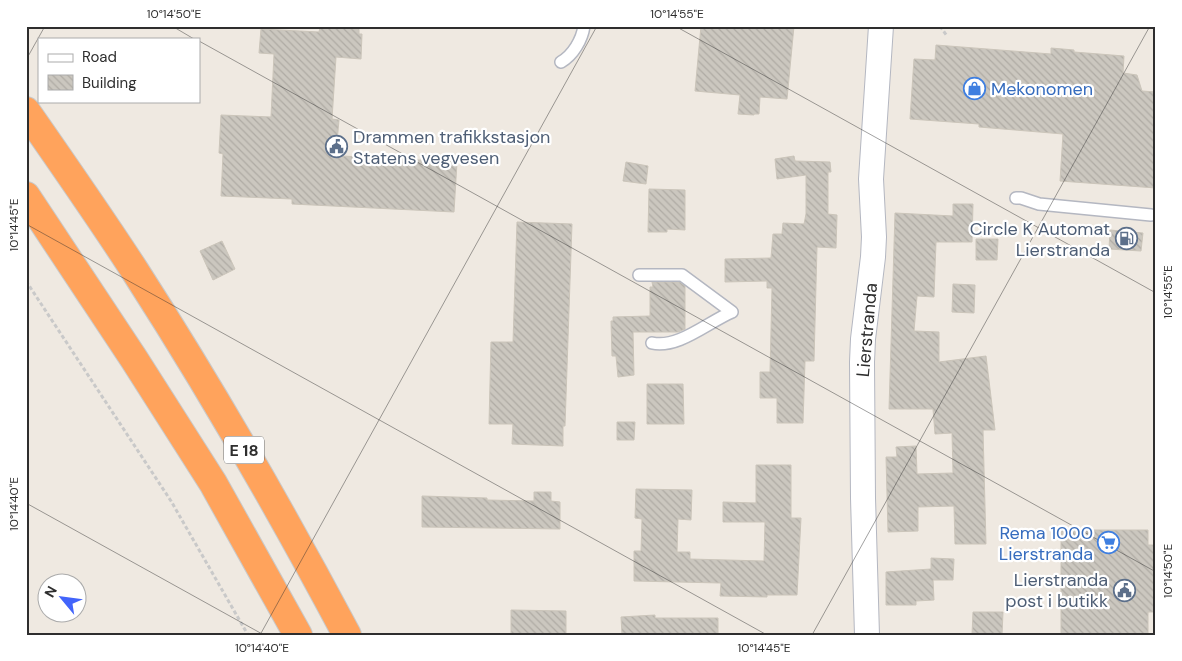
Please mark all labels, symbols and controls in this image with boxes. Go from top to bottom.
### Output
text: 10°14'50"E [147,6,201,22]
text: 10°14'55"E [650,6,704,22]
legend [38,38,200,102]
text: Road [82,47,117,67]
text: Building [82,73,137,93]
shop icon: Mekonomen [963,77,987,101]
place label: Mekonomen [991,77,1093,101]
place label: Drammen trafikkstasjon Statens vegvesen [353,125,550,170]
public building icon: Drammen trafikkstasjon Statens vegvesen [325,135,349,159]
text: 10°14'45"E [6,198,22,252]
place label: Circle K Automat Lierstranda [970,217,1110,262]
fuel station icon: Circle K Automat Lierstranda [1114,227,1138,251]
text: 10°14'55"E [1160,265,1176,319]
street label: Lierstranda [851,282,883,378]
road number: E 18 [224,436,264,464]
text: 10°14'40"E [6,477,22,531]
place label: Rema 1000 Lierstranda [999,521,1093,566]
supermarket icon: Rema 1000 Lierstranda [1097,531,1121,555]
text: 10°14'50"E [1160,544,1176,598]
place label: Lierstranda post i butikk [1005,568,1108,613]
north arrow [38,574,88,624]
public building icon: Lierstranda post i butikk [1112,578,1136,602]
text: N [40,583,61,601]
text: 10°14'40"E [235,640,289,656]
text: 10°14'45"E [737,640,791,656]

